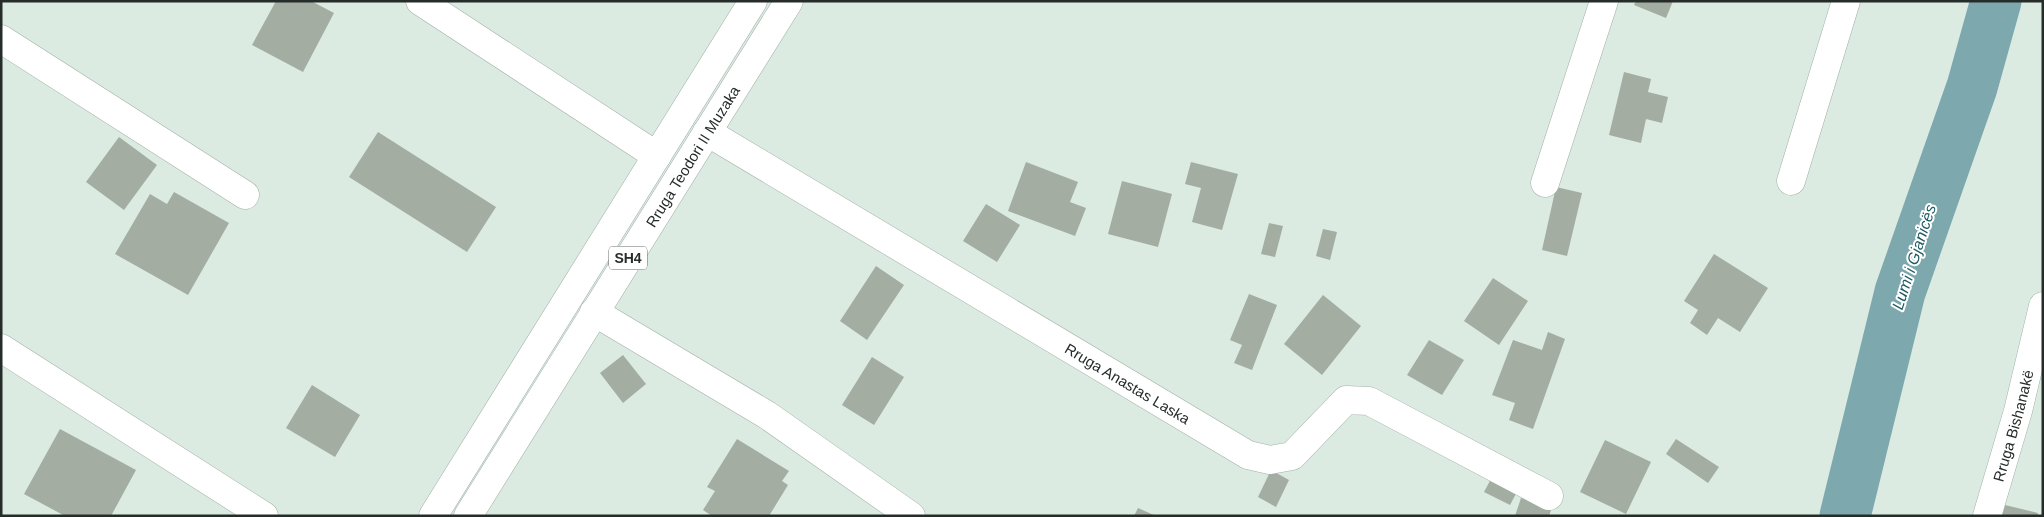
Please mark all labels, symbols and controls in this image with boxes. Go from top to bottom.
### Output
street label: Rruga Teodori II Muzaka [642,82,743,230]
water label: Lumi i Gjanicës [1889,202,1939,312]
road number: SH4 [609,247,647,270]
street label: Rruga Anastas Laska [1062,339,1194,427]
street label: Rruga Bishanakë [1989,368,2036,483]

